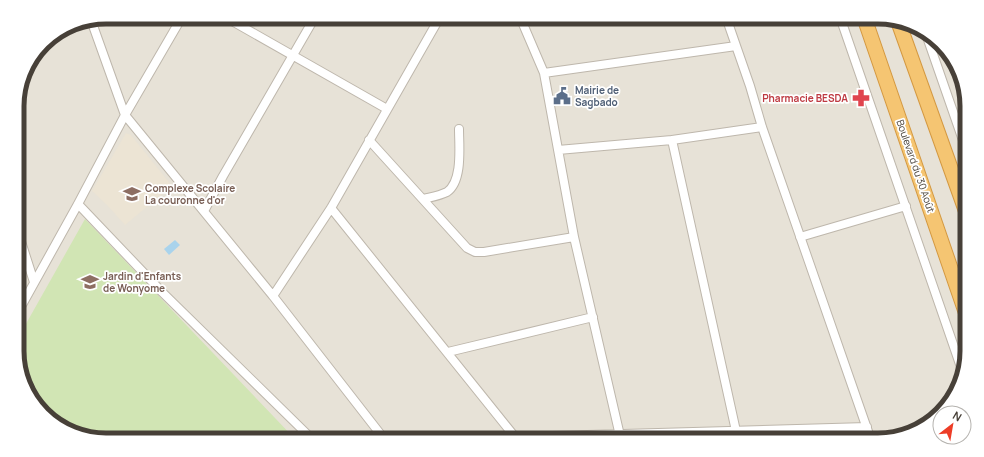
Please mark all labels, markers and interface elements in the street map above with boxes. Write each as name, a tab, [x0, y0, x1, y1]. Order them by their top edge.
place label: Mairie de Sagbado	[575, 83, 619, 109]
public building icon: Mairie de Sagbado	[552, 86, 572, 106]
pharmacy icon: Pharmacie BESDA	[851, 88, 871, 108]
place label: Pharmacie BESDA	[762, 91, 848, 105]
street label: Boulevard du 30 Août	[894, 118, 938, 214]
place label: Complexe Scolaire La couronne d'or	[145, 181, 235, 207]
school or university icon: Complexe Scolaire La couronne d'or	[122, 184, 142, 204]
place label: Jardin d'Enfants de Wonyome	[103, 269, 182, 295]
school or university icon: Jardin d'Enfants de Wonyome	[80, 272, 100, 292]
north arrow	[932, 405, 972, 445]
text: N	[950, 408, 965, 425]

